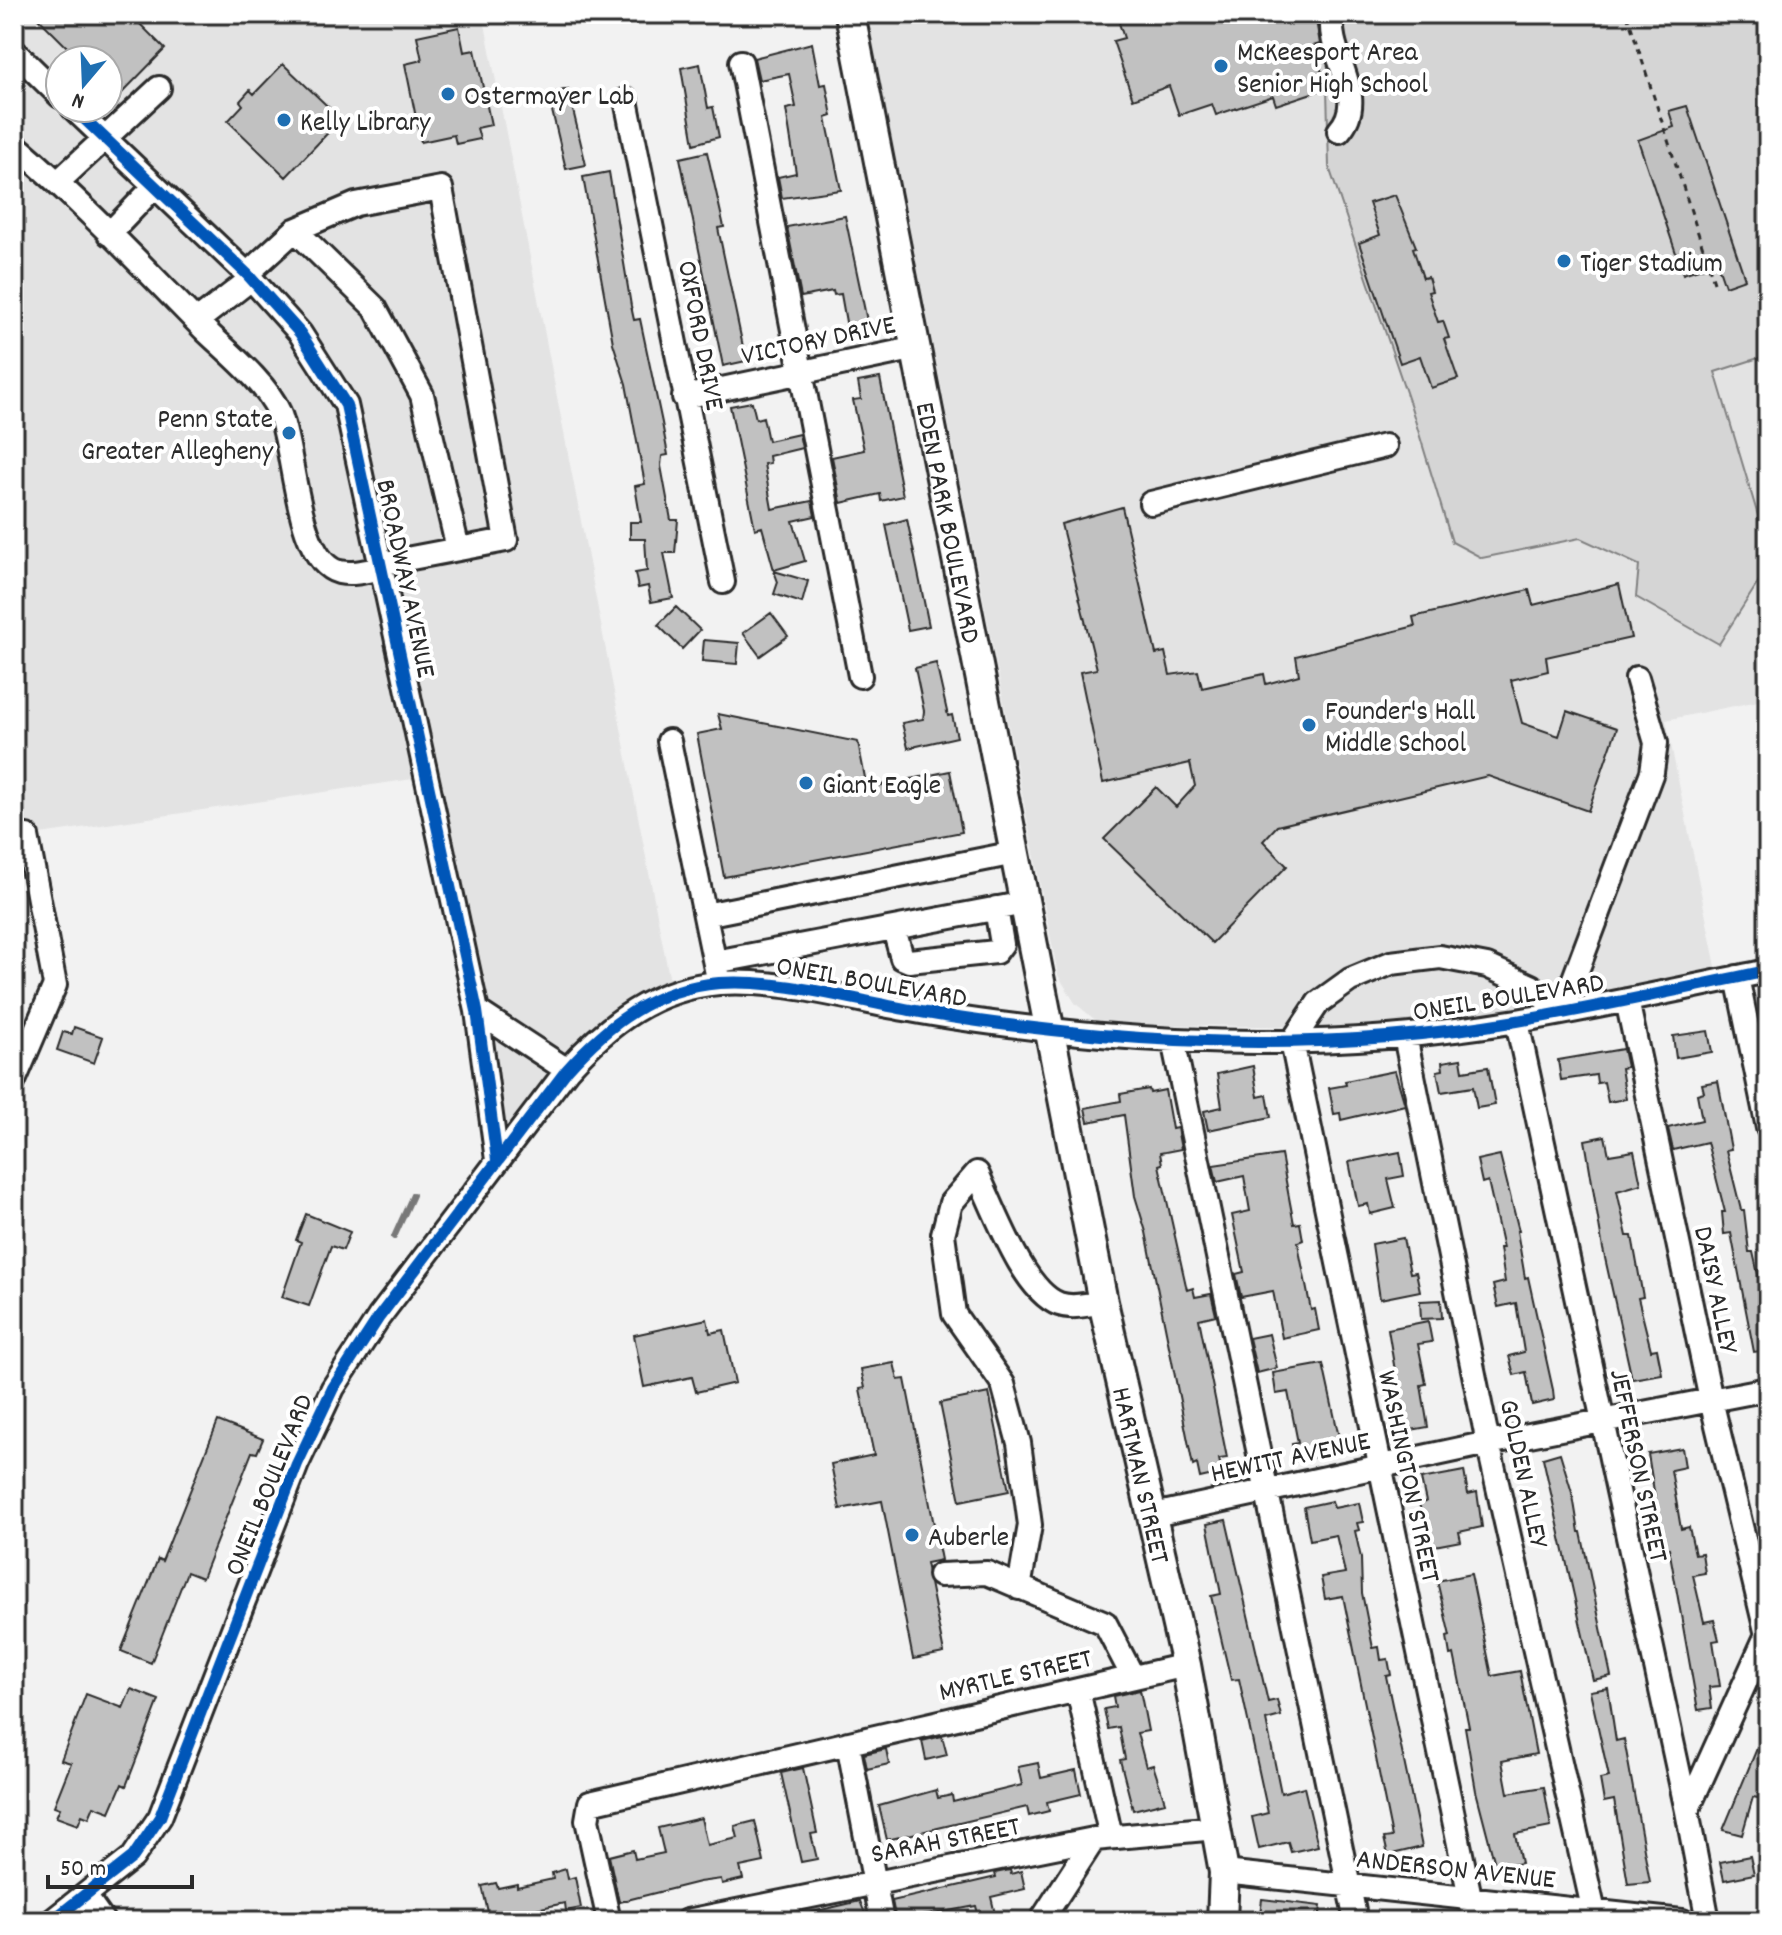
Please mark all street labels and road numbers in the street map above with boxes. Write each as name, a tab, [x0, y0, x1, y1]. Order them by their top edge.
street label: OXFORD DRIVE	[664, 258, 732, 415]
street label: VICTORY DRIVE	[738, 307, 900, 379]
street label: EDEN PARK BOULEVARD	[902, 399, 988, 647]
street label: BROADWAY AVENUE	[363, 476, 444, 682]
street label: ONEIL BOULEVARD	[773, 948, 970, 1021]
street label: ONEIL BOULEVARD	[1410, 965, 1607, 1035]
street label: DAISY ALLEY	[1680, 1223, 1746, 1358]
street label: JEFFERSON STREET	[1596, 1366, 1676, 1566]
street label: WASHINGTON STREET	[1364, 1367, 1448, 1587]
street label: HARTMAN STREET	[1098, 1384, 1177, 1568]
street label: ONEIL BOULEVARD	[217, 1389, 326, 1583]
street label: GOLDEN ALLEY	[1486, 1396, 1556, 1552]
street label: HEWITT AVENUE	[1208, 1423, 1375, 1496]
street label: MYRTLE STREET	[936, 1641, 1097, 1715]
street label: SARAH STREET	[868, 1809, 1024, 1877]
street label: ANDERSON AVENUE	[1354, 1842, 1557, 1902]

